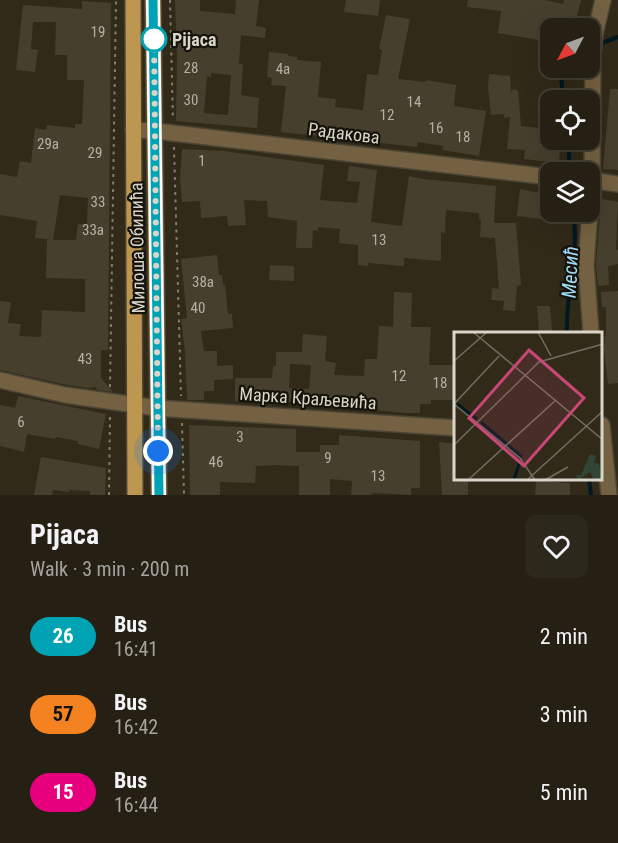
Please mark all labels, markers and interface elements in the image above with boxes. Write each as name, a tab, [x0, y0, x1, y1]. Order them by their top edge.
north arrow	[540, 18, 600, 78]
map controls	[540, 18, 600, 222]
house number: 19	[91, 23, 105, 41]
marker: Pijaca	[141, 26, 167, 52]
place label: Pijaca	[172, 29, 216, 50]
house number: 28	[184, 59, 198, 77]
house number: 4a	[276, 60, 290, 78]
button: locate	[540, 90, 600, 150]
house number: 30	[184, 91, 198, 109]
house number: 14	[407, 93, 421, 111]
house number: 12	[380, 106, 394, 124]
street label: Радакова	[307, 118, 381, 148]
house number: 16	[429, 119, 443, 137]
house number: 18	[456, 128, 470, 146]
house number: 29a	[37, 135, 59, 153]
house number: 29	[88, 144, 102, 162]
house number: 1	[198, 152, 206, 170]
button: layers	[540, 162, 600, 222]
street label: Милоша Обилића	[125, 182, 149, 314]
house number: 33	[91, 193, 105, 211]
house number: 33a	[82, 221, 104, 239]
house number: 13	[372, 231, 386, 249]
water label: Месић	[557, 245, 583, 299]
house number: 38a	[192, 273, 214, 291]
house number: 40	[191, 299, 205, 317]
inset map	[454, 332, 603, 480]
house number: 43	[78, 350, 92, 368]
house number: 12	[392, 367, 406, 385]
house number: 18	[433, 374, 447, 392]
street label: Марка Краљевића	[239, 383, 377, 413]
house number: 6	[17, 413, 25, 431]
house number: 3	[236, 428, 244, 446]
your location	[143, 436, 173, 466]
house number: 9	[324, 449, 332, 467]
house number: 46	[209, 453, 223, 471]
house number: 13	[371, 467, 385, 485]
button: heart	[525, 515, 588, 578]
text: Pijaca	[30, 518, 99, 551]
text: Walk · 3 min · 200 m	[30, 557, 189, 581]
text: Bus	[114, 612, 147, 637]
text: 26	[52, 624, 74, 648]
text: 2 min	[540, 624, 588, 649]
text: 16:41	[114, 637, 158, 661]
text: Bus	[114, 690, 147, 715]
text: 57	[52, 702, 74, 726]
text: 3 min	[540, 702, 588, 727]
text: 16:42	[114, 715, 158, 739]
text: Bus	[114, 768, 147, 793]
text: 15	[52, 780, 74, 804]
text: 5 min	[540, 780, 588, 805]
text: 16:44	[114, 793, 158, 817]

